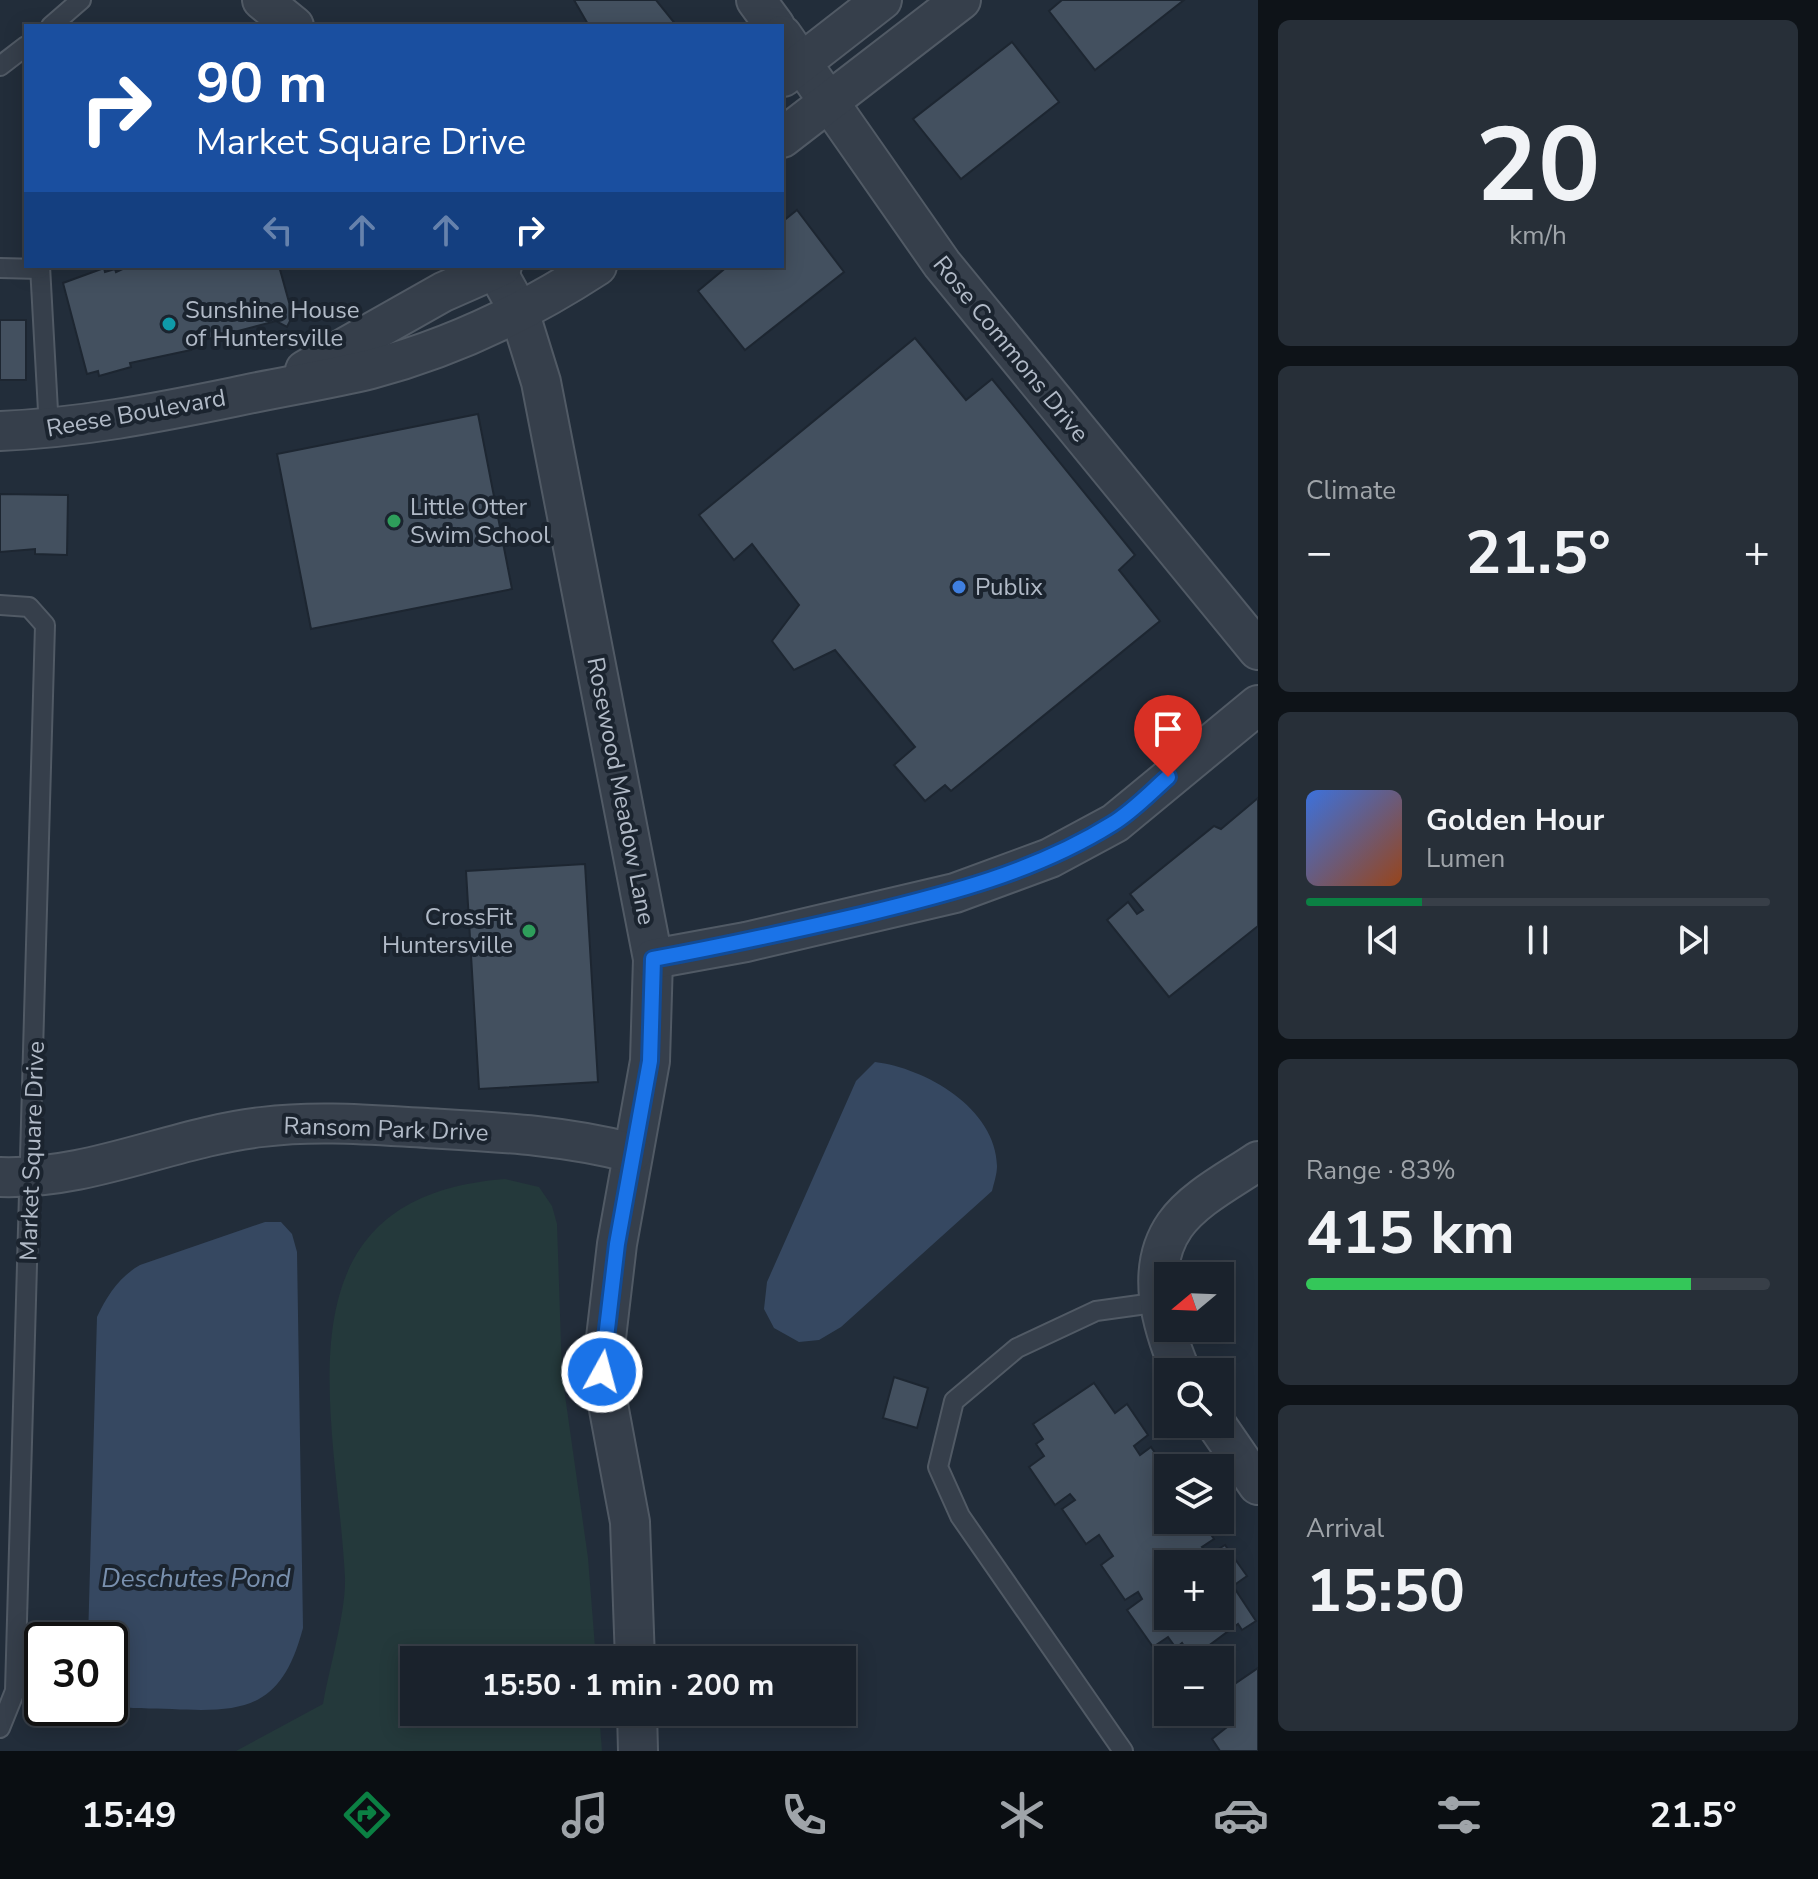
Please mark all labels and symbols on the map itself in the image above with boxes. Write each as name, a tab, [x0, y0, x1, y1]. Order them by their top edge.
street label: Rose Commons Drive	[926, 249, 1096, 449]
place label: Sunshine House of Huntersville	[185, 294, 360, 354]
marker: Sunshine House of Huntersville	[160, 315, 178, 333]
street label: Reese Boulevard	[44, 381, 228, 445]
place label: Little Otter Swim School	[410, 491, 550, 551]
marker: Little Otter Swim School	[385, 512, 403, 530]
place label: Publix	[975, 571, 1043, 603]
marker: Publix	[950, 578, 968, 596]
street label: Rosewood Meadow Lane	[579, 655, 663, 927]
pin	[1134, 695, 1202, 777]
place label: CrossFit Huntersville	[382, 901, 514, 961]
marker: CrossFit Huntersville	[520, 922, 538, 940]
street label: Market Square Drive	[12, 1040, 52, 1262]
street label: Ransom Park Drive	[283, 1109, 489, 1149]
north arrow	[1154, 1262, 1234, 1342]
position arrow	[560, 1330, 644, 1414]
water label: Deschutes Pond	[101, 1561, 291, 1596]
speed limit sign: 30	[24, 1622, 128, 1726]

